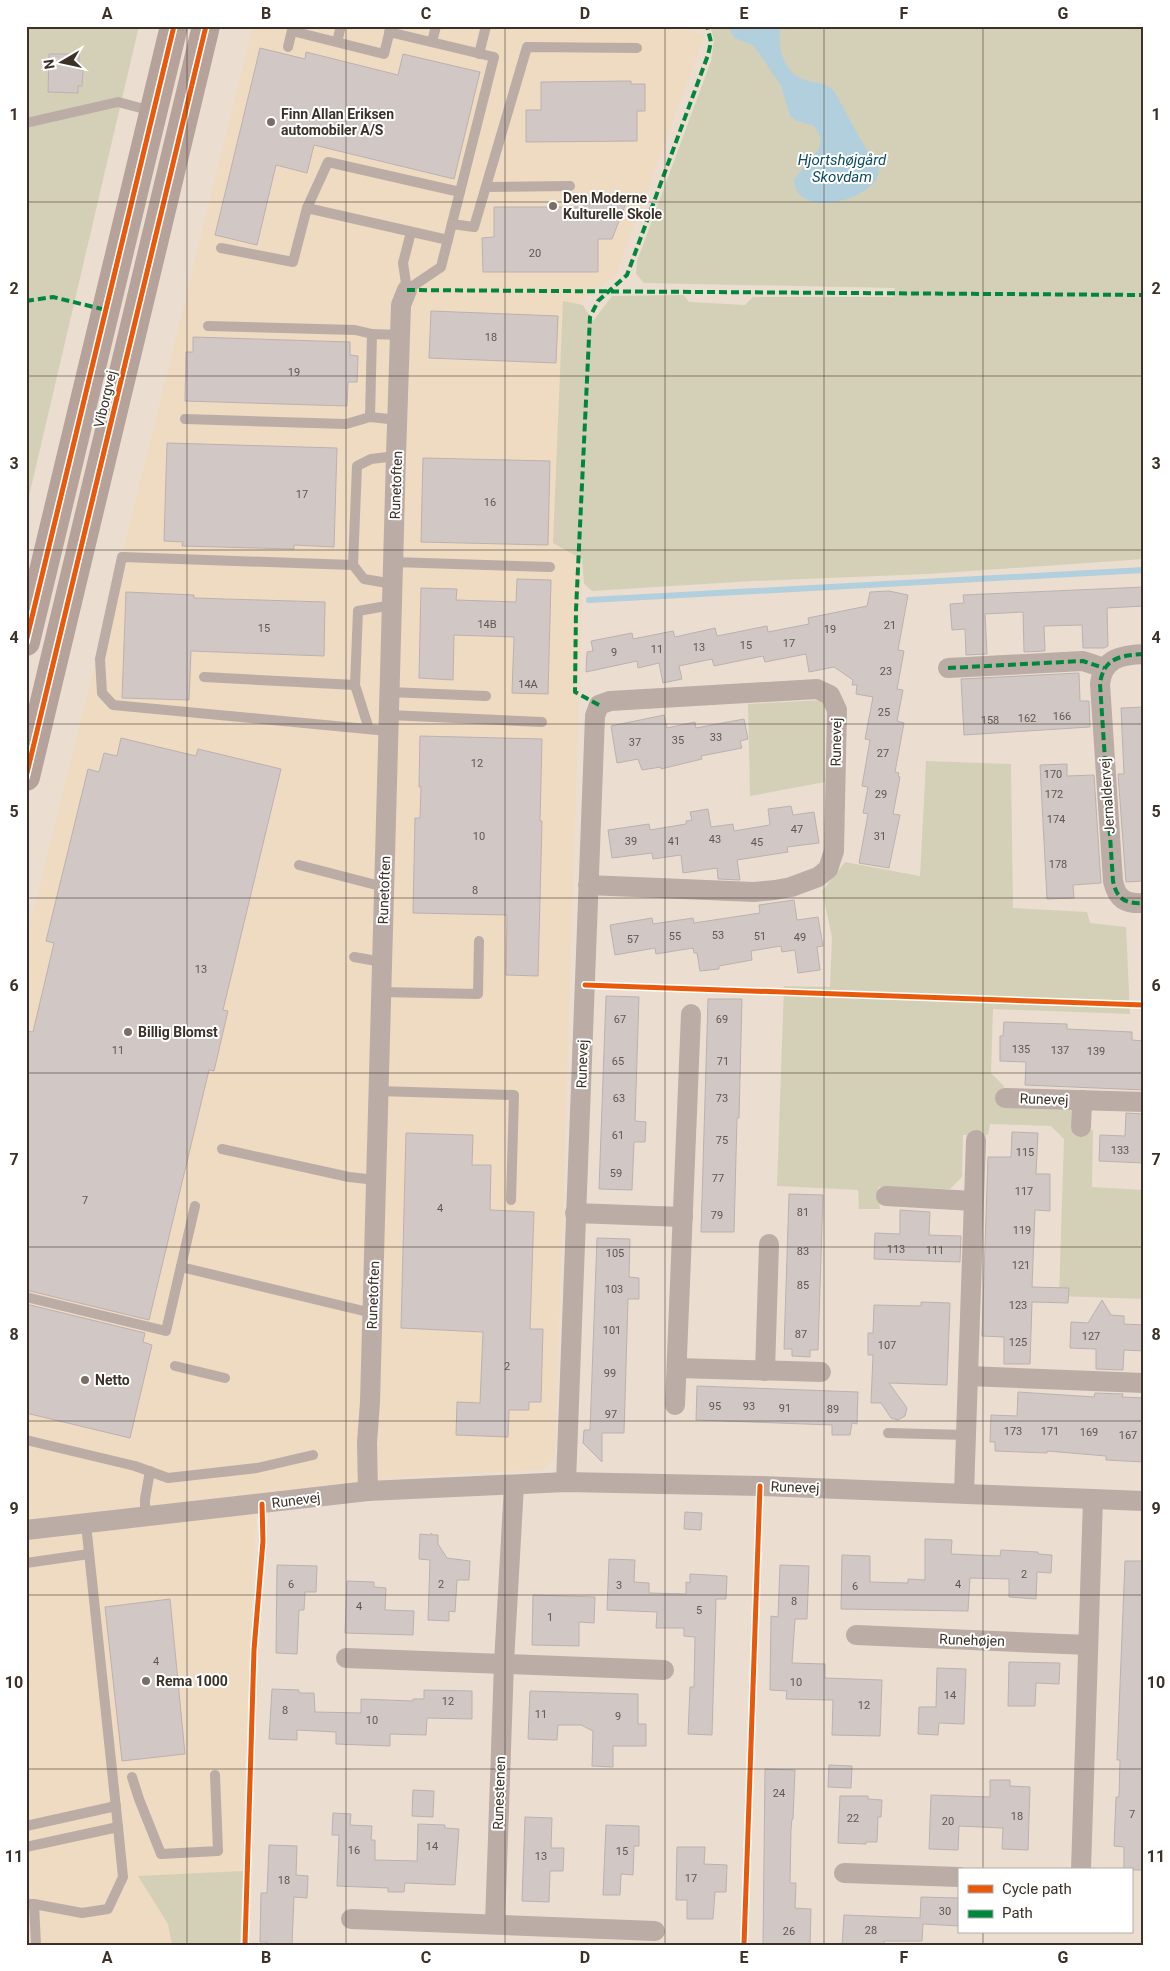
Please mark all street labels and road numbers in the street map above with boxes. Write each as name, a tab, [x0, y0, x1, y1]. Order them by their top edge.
street label: Viborgvej	[91, 369, 119, 429]
street label: Runetoften	[387, 450, 405, 520]
street label: Runevej	[828, 717, 844, 767]
street label: Jernaldervej	[1096, 757, 1118, 835]
street label: Runetoften	[375, 855, 393, 925]
street label: Runevej	[573, 1039, 591, 1089]
street label: Runevej	[1019, 1090, 1069, 1108]
street label: Runetoften	[364, 1260, 382, 1330]
street label: Runevej	[770, 1478, 820, 1496]
street label: Runevej	[271, 1489, 321, 1511]
street label: Runehøjen	[939, 1631, 1005, 1649]
street label: Runestenen	[490, 1756, 508, 1830]

